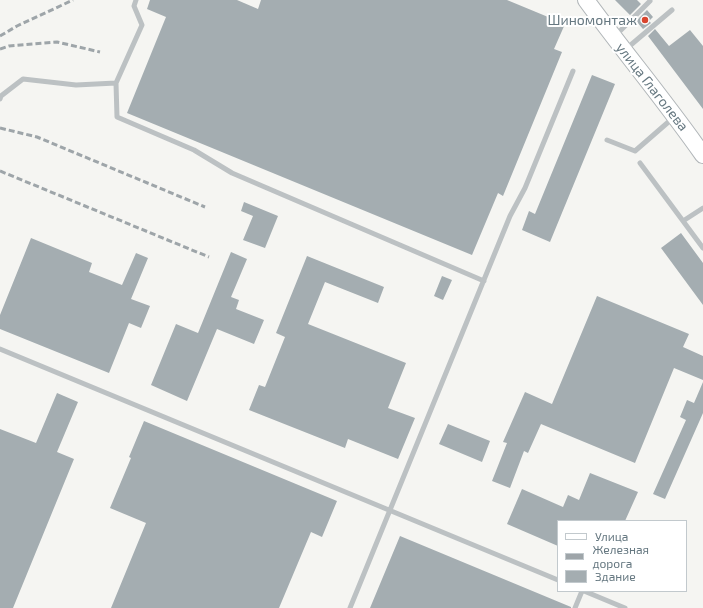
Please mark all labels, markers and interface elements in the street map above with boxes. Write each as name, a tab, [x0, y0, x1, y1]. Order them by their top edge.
place label: Шиномонтаж	[547, 12, 637, 28]
marker: Шиномонтаж	[640, 15, 650, 25]
street label: улица Глаголева	[612, 39, 692, 135]
legend	[557, 520, 687, 592]
text: Улица	[595, 529, 628, 543]
text: Железная дорога	[592, 542, 649, 570]
text: Здание	[595, 569, 636, 583]

